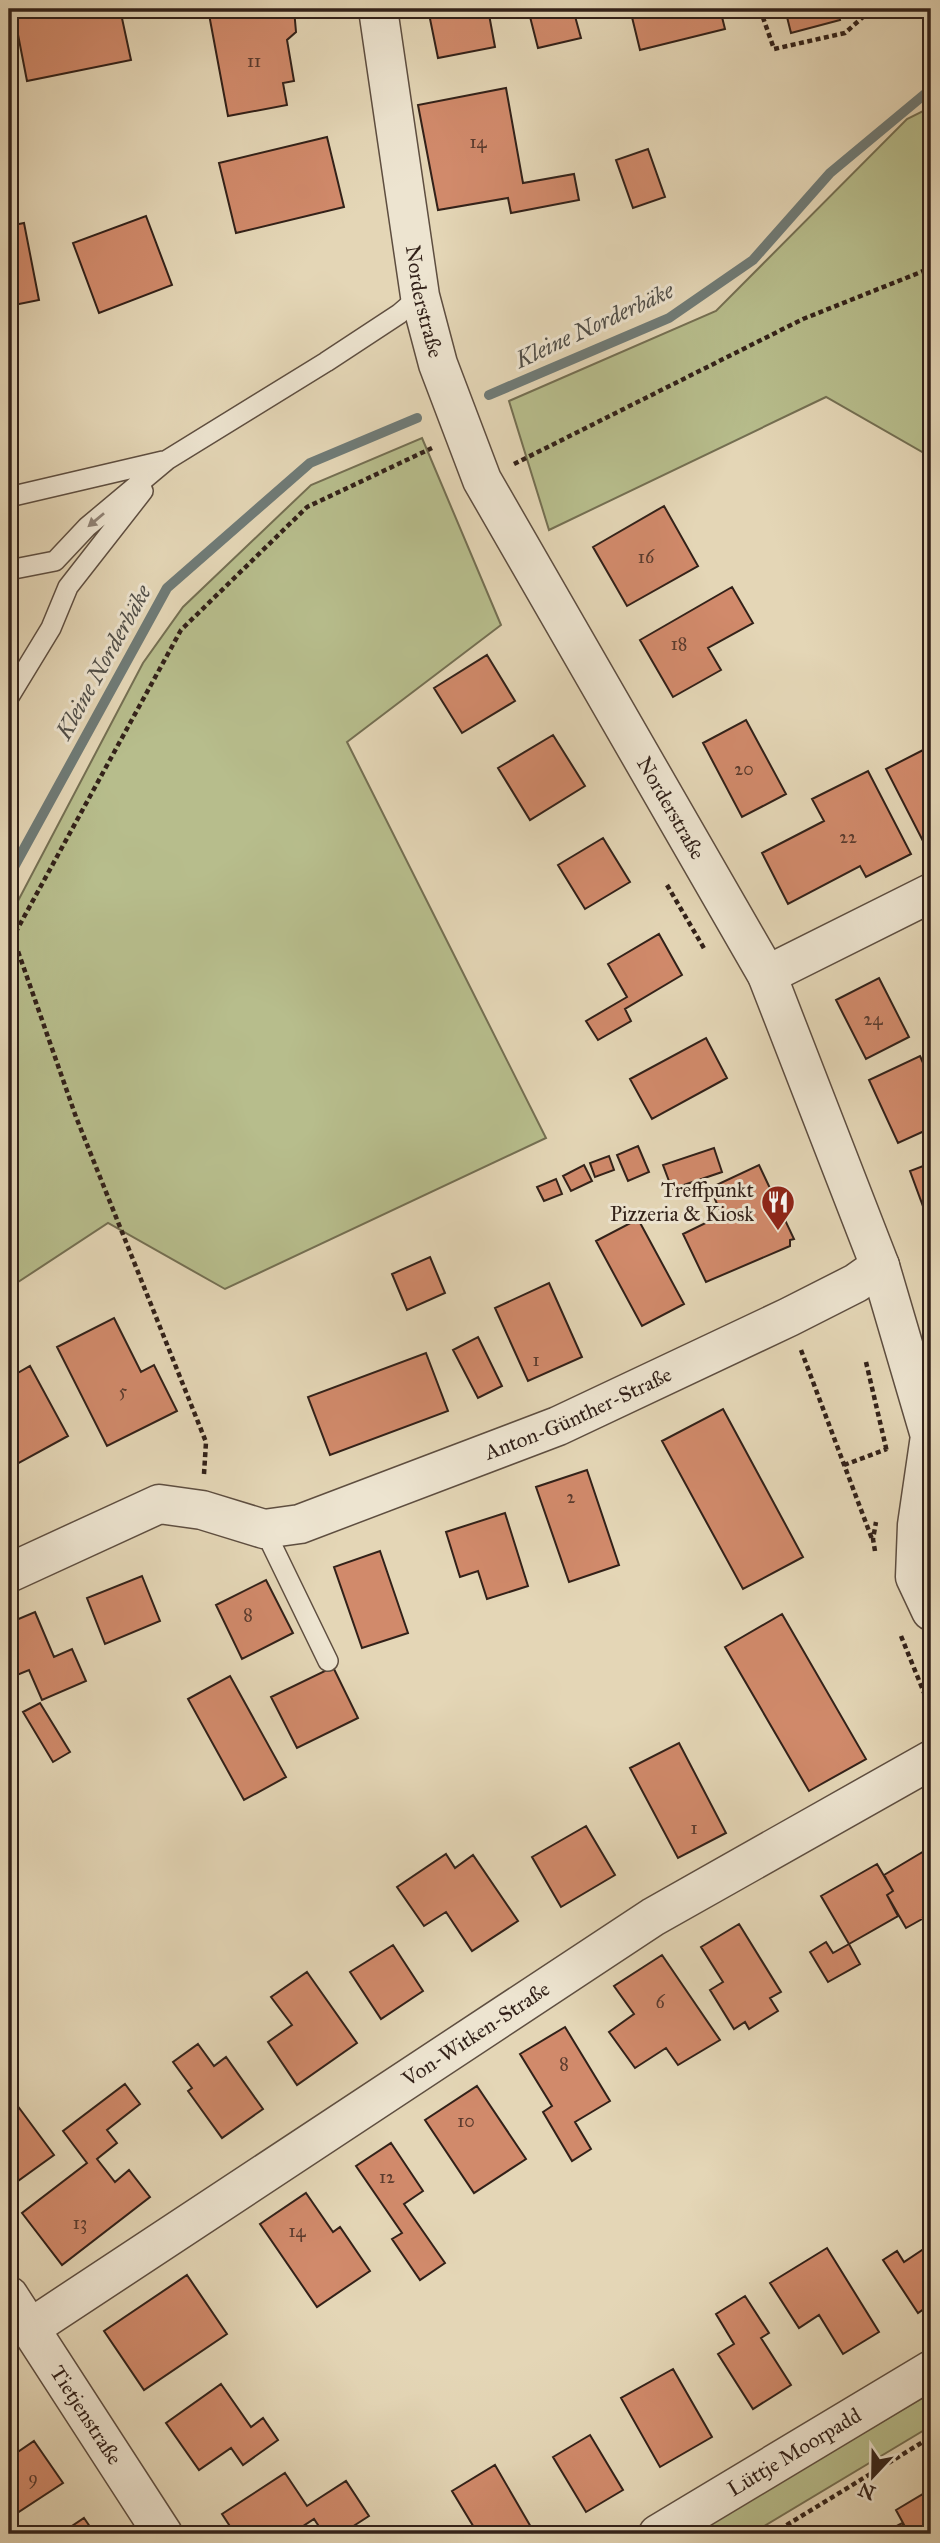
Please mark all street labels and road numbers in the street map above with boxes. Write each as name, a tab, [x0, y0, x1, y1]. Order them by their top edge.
street label: Norderstraße	[400, 243, 449, 361]
street label: Norderstraße	[631, 752, 711, 864]
street label: Anton-Günther-Straße	[480, 1361, 676, 1466]
street label: Von-Witken-Straße	[397, 1976, 555, 2092]
street label: Tietjenstraße	[45, 2361, 128, 2470]
street label: Lüttje Moorpadd	[723, 2402, 866, 2502]

